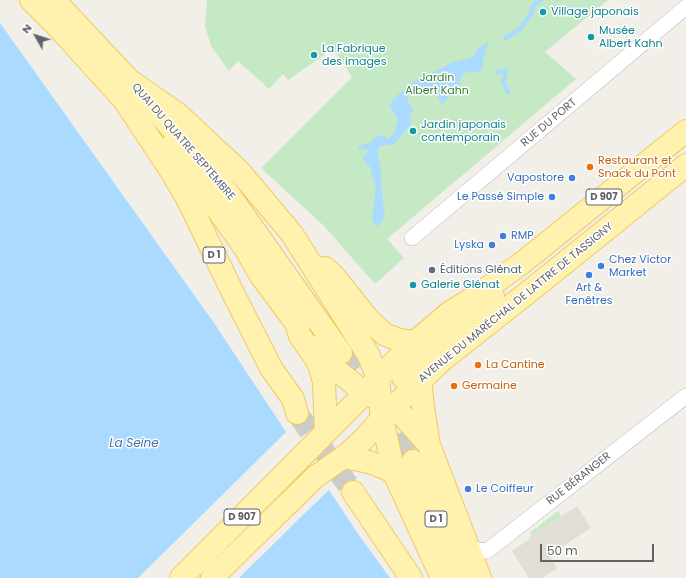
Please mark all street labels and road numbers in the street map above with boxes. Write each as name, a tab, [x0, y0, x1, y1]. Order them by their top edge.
street label: QUAI DU QUATRE SEPTEMBRE	[129, 81, 237, 203]
street label: RUE DU PORT	[519, 96, 579, 150]
road number: D 907	[586, 189, 622, 205]
street label: AVENUE DU MARÉCHAL DE LATTRE DE TASSIGNY	[416, 220, 616, 386]
road number: D 1	[203, 247, 225, 263]
street label: RUE BÉRANGER	[544, 450, 614, 508]
road number: D 907	[224, 509, 260, 525]
road number: D 1	[425, 511, 447, 527]

